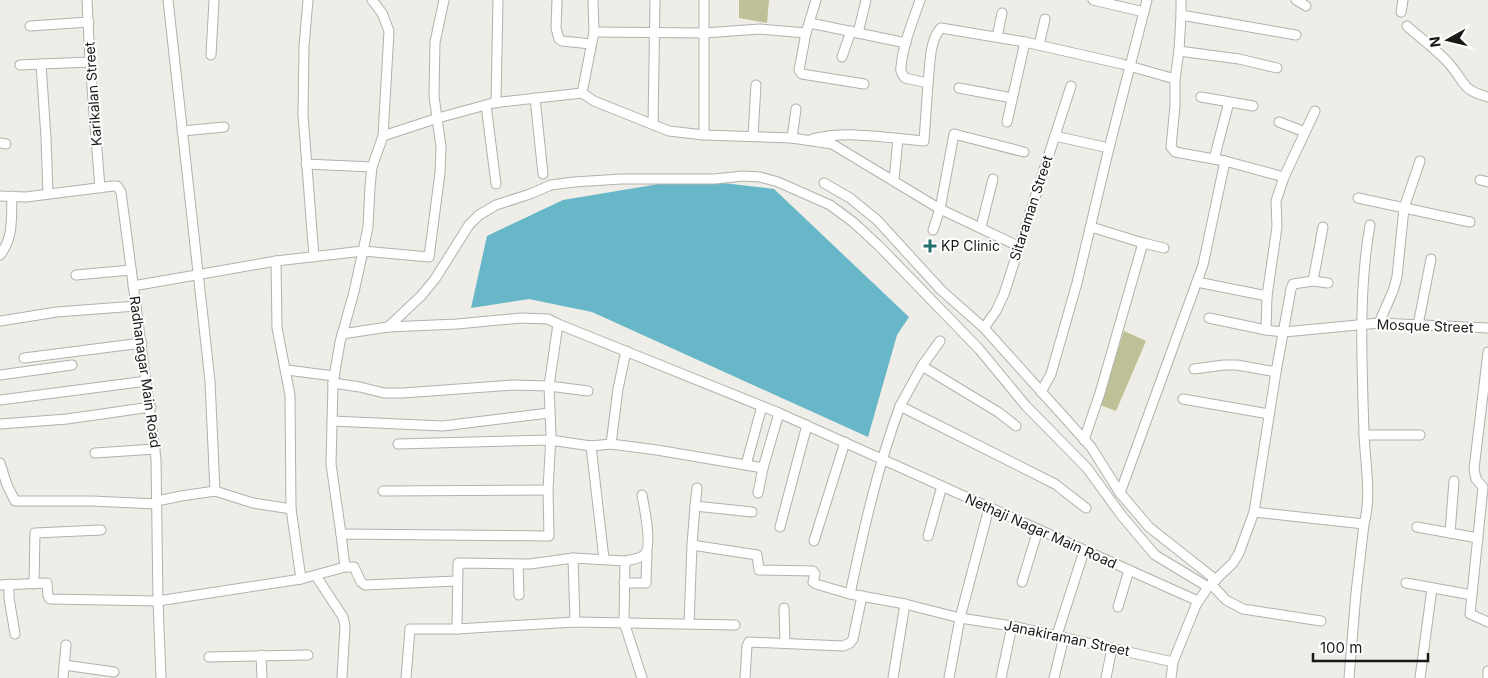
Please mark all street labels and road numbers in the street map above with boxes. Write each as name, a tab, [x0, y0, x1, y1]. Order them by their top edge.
street label: Karikalan Street	[80, 41, 105, 147]
street label: Sitaraman Street	[1005, 153, 1056, 263]
street label: Radhanagar Main Road	[126, 295, 165, 449]
street label: Mosque Street	[1376, 315, 1474, 336]
street label: Nethaji Nagar Main Road	[963, 489, 1120, 572]
street label: Janakiraman Street	[1003, 616, 1132, 659]

